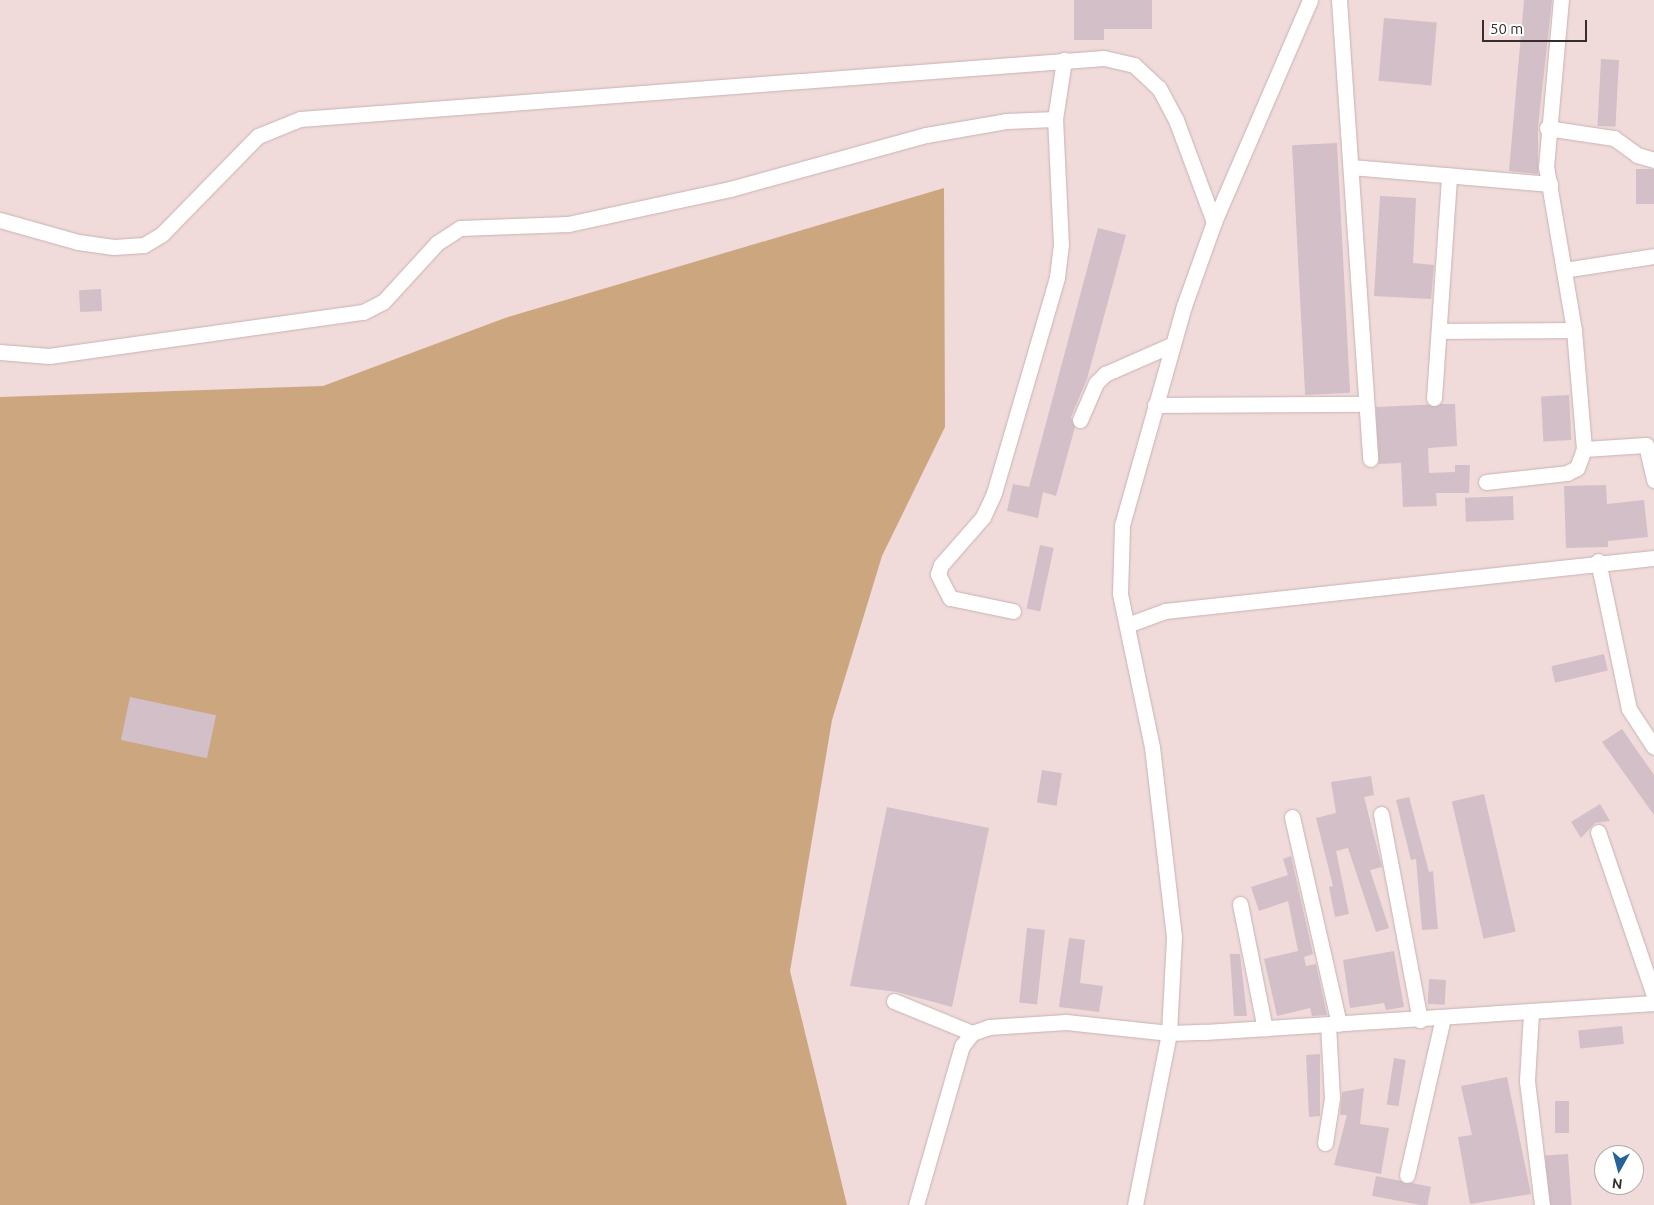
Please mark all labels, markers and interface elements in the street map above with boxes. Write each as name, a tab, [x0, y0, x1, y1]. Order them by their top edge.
scale bar	[1484, 10, 1589, 42]
text: 50 m	[1490, 20, 1523, 37]
north arrow	[1594, 1145, 1644, 1195]
text: N	[1611, 1175, 1623, 1192]

